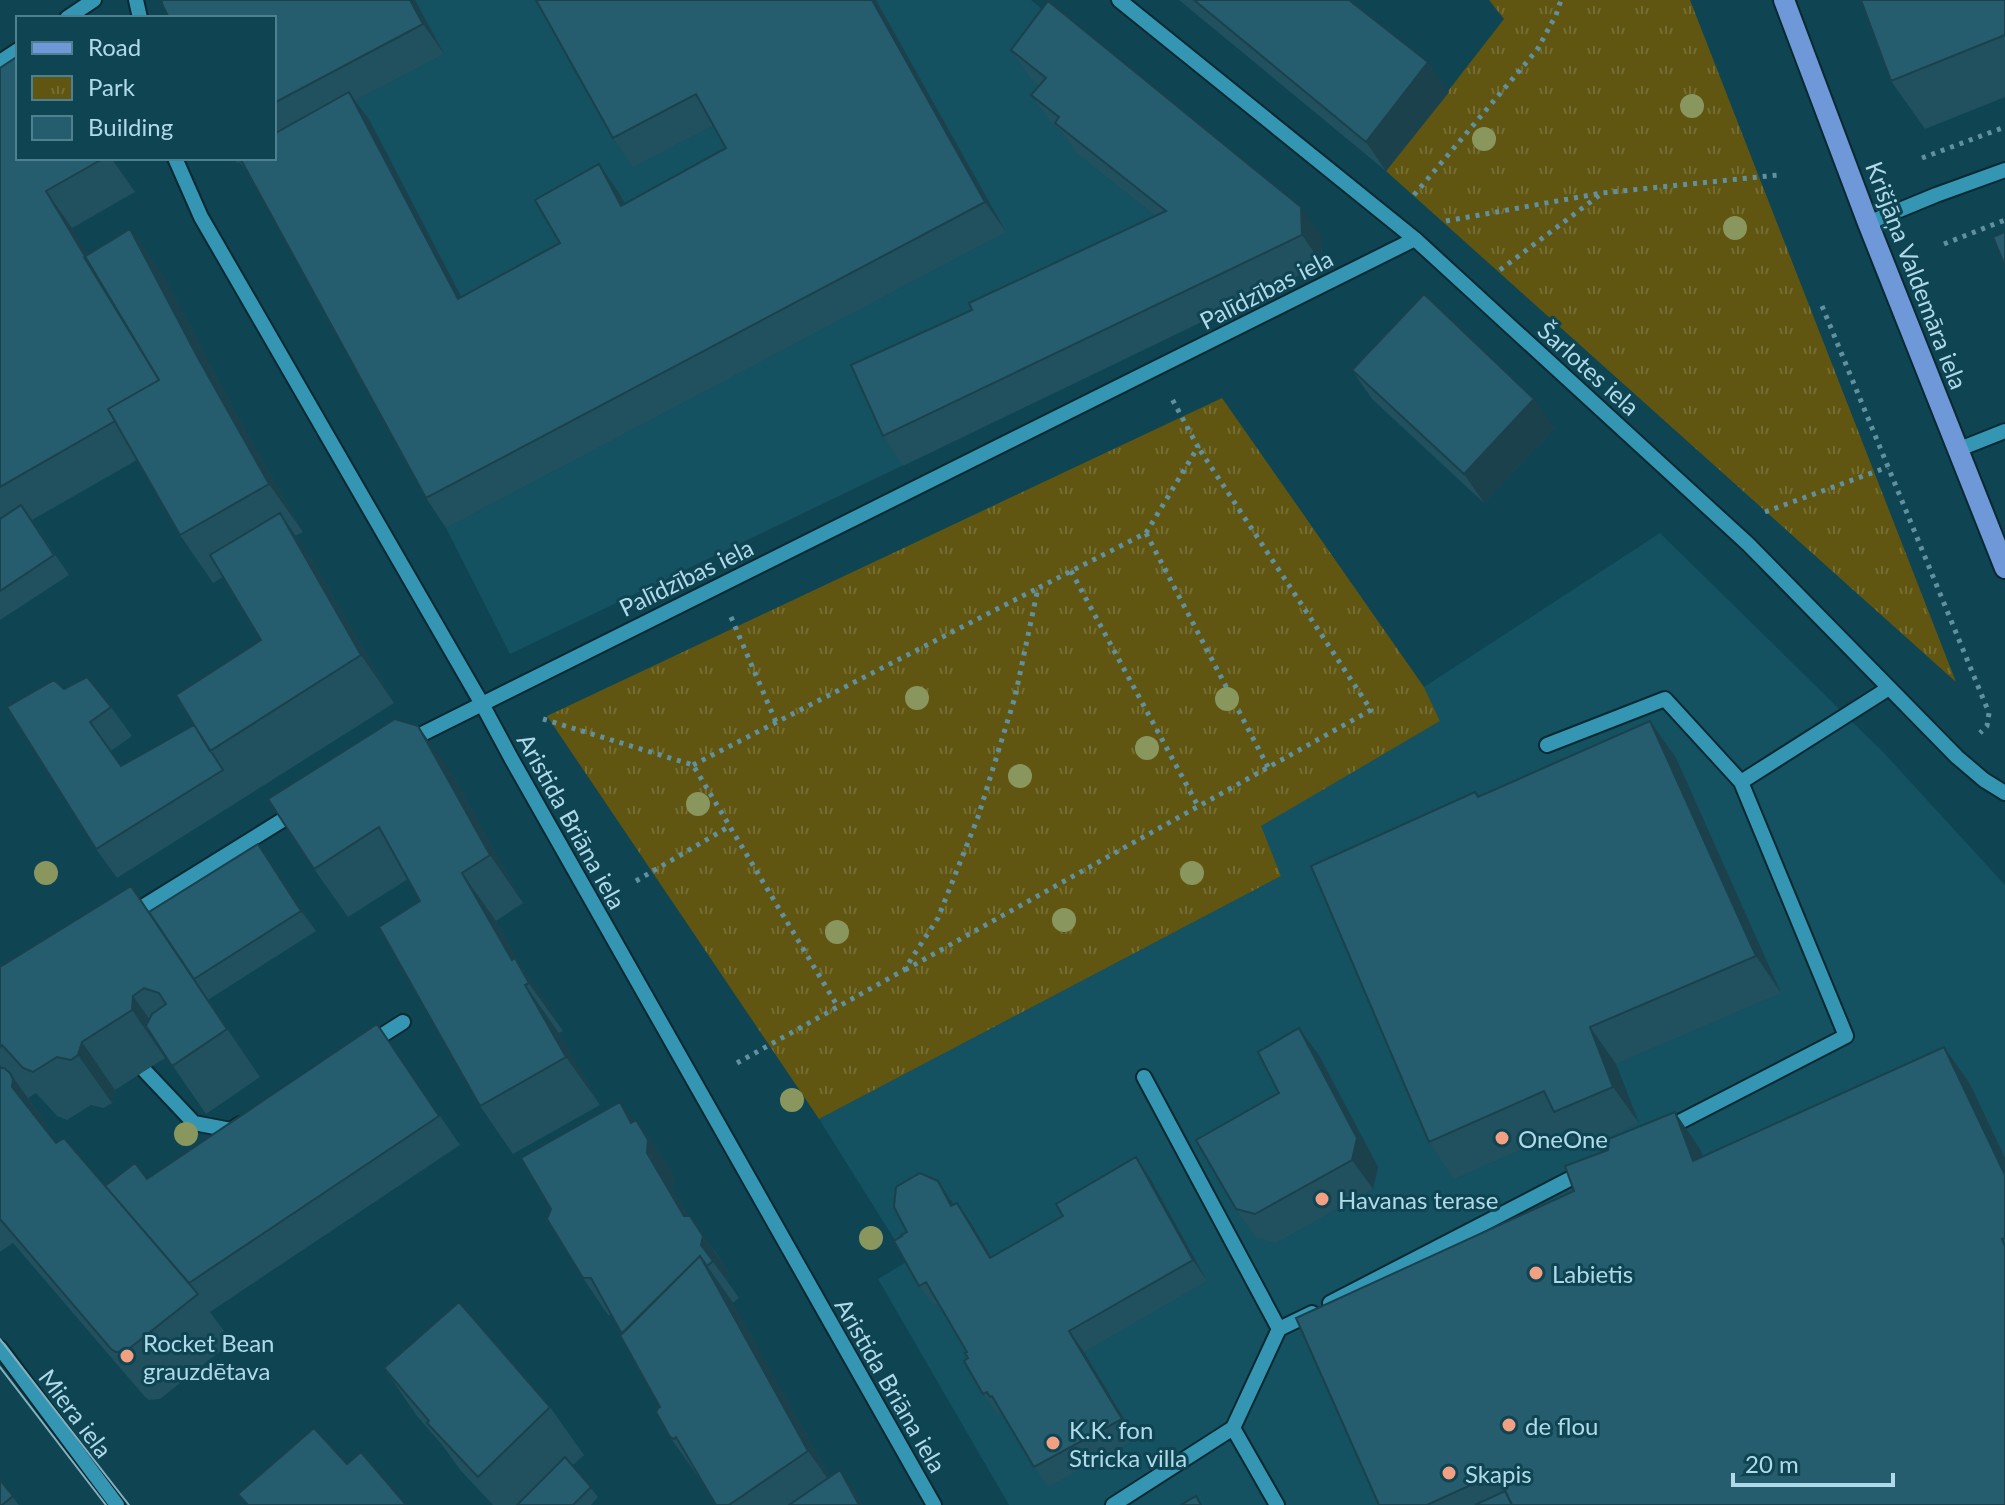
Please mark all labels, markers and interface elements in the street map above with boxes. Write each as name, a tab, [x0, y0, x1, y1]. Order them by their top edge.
legend	[16, 16, 276, 160]
text: Road	[88, 32, 141, 61]
text: Park	[88, 72, 136, 101]
text: Building	[88, 112, 173, 141]
street label: Krišjāņa Valdemāra iela	[1860, 157, 1974, 393]
street label: Palīdzības iela	[1195, 243, 1337, 335]
street label: Šarlotes iela	[1532, 315, 1646, 421]
street label: Palīdzības iela	[614, 532, 758, 622]
street label: Aristida Briāna iela	[512, 728, 632, 914]
place label: OneOne	[1518, 1124, 1608, 1153]
marker: OneOne	[1493, 1129, 1511, 1147]
place label: Havanas terase	[1338, 1185, 1498, 1214]
marker: Havanas terase	[1313, 1190, 1331, 1208]
place label: Labietis	[1552, 1259, 1633, 1288]
marker: Labietis	[1527, 1264, 1545, 1282]
street label: Aristida Briāna iela	[829, 1293, 953, 1477]
place label: Rocket Bean grauzdētava	[143, 1328, 275, 1385]
marker: Rocket Bean grauzdētava	[118, 1347, 136, 1365]
street label: Miera iela	[33, 1363, 119, 1463]
place label: de flou	[1525, 1411, 1598, 1440]
place label: K.K. fon Stricka villa	[1069, 1415, 1187, 1472]
marker: de flou	[1500, 1416, 1518, 1434]
marker: K.K. fon Stricka villa	[1044, 1434, 1062, 1452]
scale bar	[1733, 1437, 1893, 1487]
text: 20 m	[1745, 1449, 1799, 1478]
place label: Skapis	[1465, 1459, 1532, 1488]
marker: Skapis	[1440, 1464, 1458, 1482]

